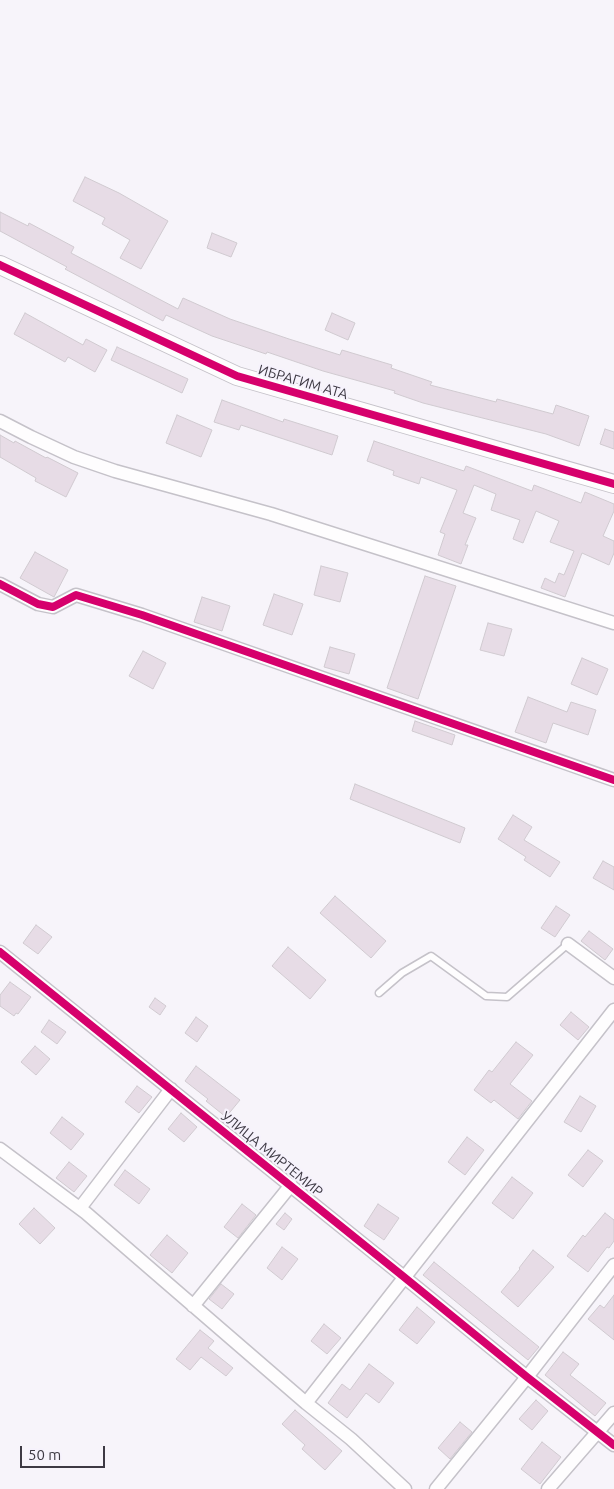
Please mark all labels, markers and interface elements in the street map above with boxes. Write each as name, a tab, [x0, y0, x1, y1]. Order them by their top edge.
street label: ИБРАГИМ АТА	[256, 361, 350, 403]
street label: УЛИЦА МИРТЕМИР	[218, 1108, 326, 1200]
scale bar	[22, 1436, 108, 1468]
text: 50 m	[28, 1446, 61, 1463]

